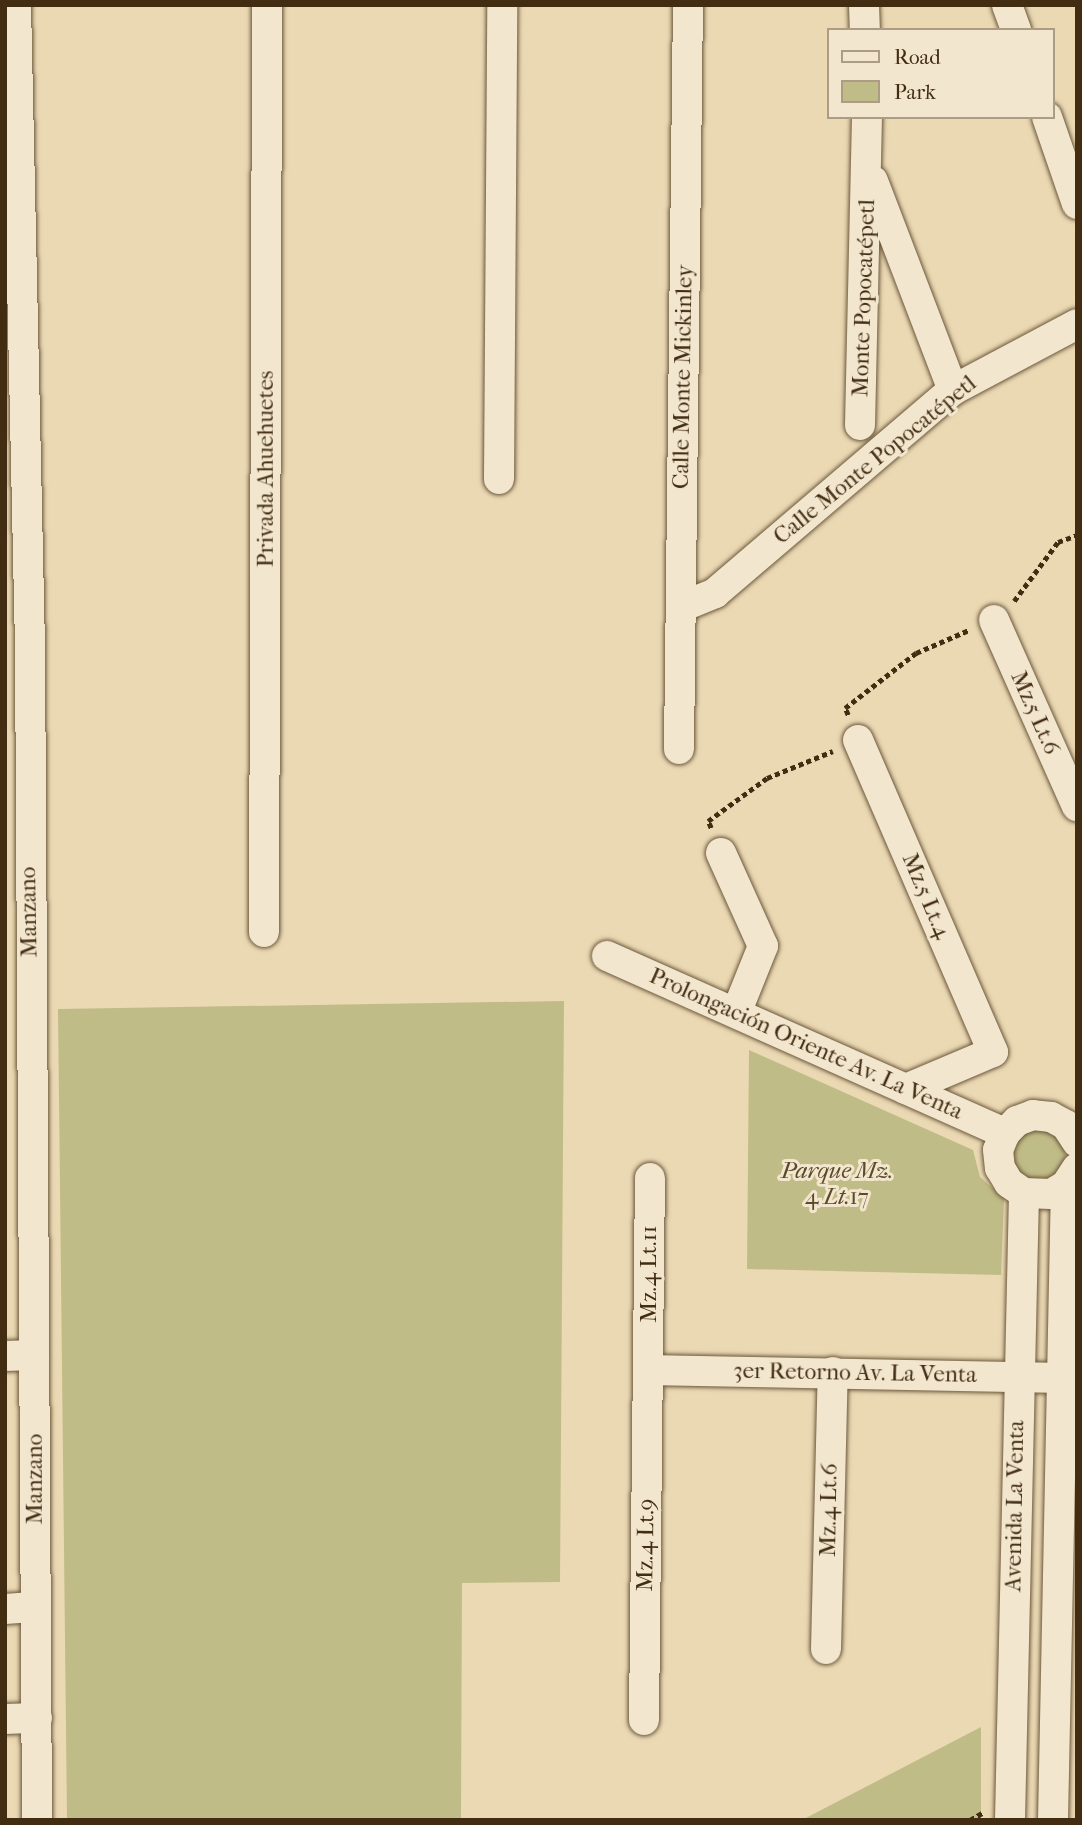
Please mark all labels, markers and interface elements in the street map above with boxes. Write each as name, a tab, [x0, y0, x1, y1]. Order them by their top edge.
legend	[827, 28, 1054, 119]
text: Road	[894, 45, 941, 69]
text: Park	[894, 80, 936, 104]
street label: Monte Popocatépetl	[847, 199, 881, 397]
street label: Calle Monte Mickinley	[667, 265, 699, 489]
street label: Calle Monte Popocatépetl	[768, 370, 982, 550]
street label: Privada Ahuehuetes	[252, 371, 280, 567]
street label: Mz.5 Lt.6	[1004, 667, 1066, 759]
street label: Mz.5 Lt.4	[896, 849, 956, 943]
street label: Manzano	[14, 866, 44, 958]
street label: Prolongación Oriente Av. La Venta	[645, 962, 967, 1126]
park label: Parque Mz. 4 Lt.17	[781, 1157, 893, 1211]
street label: Mz.4 Lt.11	[635, 1225, 663, 1323]
street label: 3er Retorno Av. La Venta	[733, 1357, 977, 1389]
street label: Avenida La Venta	[1000, 1420, 1030, 1592]
street label: Manzano	[21, 1434, 49, 1524]
street label: Mz.4 Lt.6	[814, 1463, 844, 1557]
street label: Mz.4 Lt.9	[631, 1498, 661, 1592]

